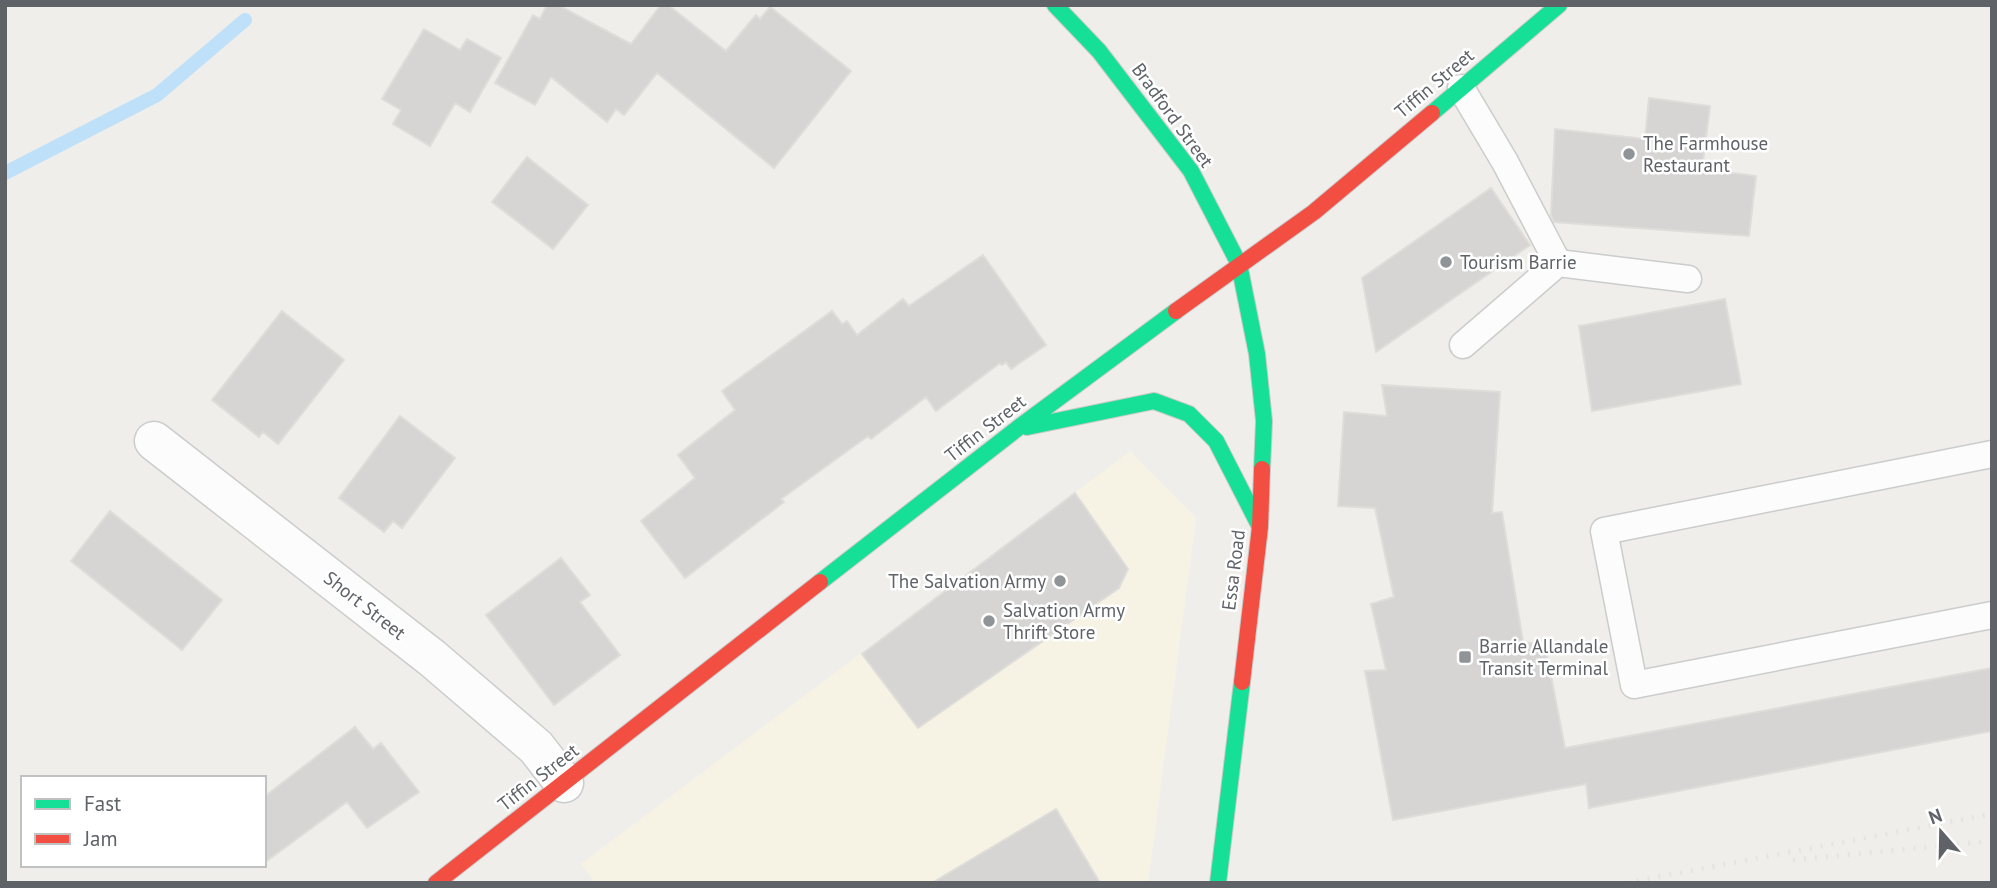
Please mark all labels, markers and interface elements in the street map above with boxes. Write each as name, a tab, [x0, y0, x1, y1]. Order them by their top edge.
street label: Tiffin Street	[1390, 43, 1479, 123]
street label: Bradford Street	[1127, 58, 1219, 172]
place label: The Farmhouse Restaurant	[1643, 131, 1768, 177]
marker: The Farmhouse Restaurant	[1621, 146, 1637, 162]
place label: Tourism Barrie	[1460, 250, 1577, 274]
marker: Tourism Barrie	[1438, 254, 1454, 270]
street label: Tiffin Street	[940, 389, 1031, 467]
street label: Essa Road	[1216, 528, 1250, 612]
street label: Short Street	[319, 565, 411, 645]
place label: The Salvation Army	[888, 569, 1046, 593]
marker: The Salvation Army	[1052, 573, 1068, 589]
place label: Salvation Army Thrift Store	[1003, 598, 1125, 644]
marker: Salvation Army Thrift Store	[981, 613, 997, 629]
place label: Barrie Allandale Transit Terminal	[1479, 634, 1609, 680]
marker: Barrie Allandale Transit Terminal	[1457, 649, 1473, 665]
street label: Tiffin Street	[493, 738, 584, 816]
legend	[21, 776, 266, 867]
text: Fast	[84, 790, 121, 817]
north arrow	[1906, 797, 1976, 867]
text: N	[1925, 803, 1945, 829]
text: Jam	[83, 825, 118, 852]

